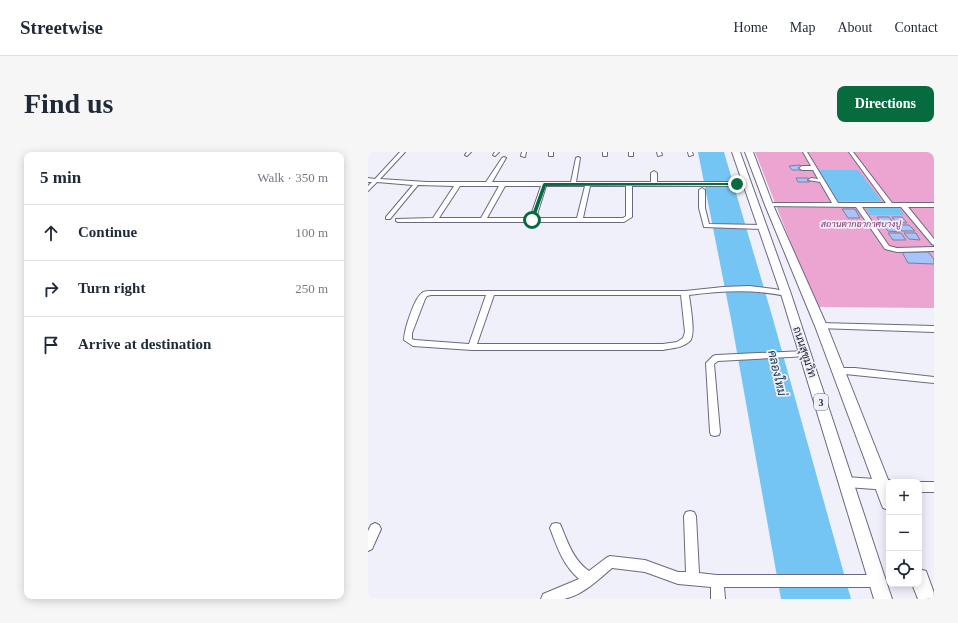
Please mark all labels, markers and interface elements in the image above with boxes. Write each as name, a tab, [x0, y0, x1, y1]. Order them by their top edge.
text: Streetwise	[20, 17, 103, 38]
text: Home	[734, 20, 768, 35]
text: Map	[790, 20, 815, 35]
text: About	[837, 20, 872, 35]
text: Contact	[894, 20, 938, 35]
button: Directions	[837, 86, 934, 122]
text: Find us	[24, 88, 114, 119]
text: 5 min	[40, 168, 81, 187]
text: Walk · 350 m	[257, 170, 328, 185]
route end	[728, 175, 746, 193]
route start	[523, 211, 541, 229]
park label: สถานตากอากาศบางปู	[821, 219, 902, 230]
icon: ahead	[40, 222, 62, 244]
text: Continue	[78, 224, 137, 240]
text: 100 m	[295, 225, 328, 240]
icon: right	[40, 278, 62, 300]
text: Turn right	[78, 280, 145, 296]
text: 250 m	[295, 281, 328, 296]
street label: ถนนสุขุมวิท	[788, 325, 819, 380]
icon: arrive	[40, 334, 62, 356]
text: Arrive at destination	[78, 336, 211, 352]
water label: คลองใหม่	[765, 349, 790, 398]
road number: 3	[814, 394, 828, 410]
map controls	[886, 479, 922, 587]
button: +	[886, 479, 922, 515]
button: −	[886, 515, 922, 551]
button: locate	[886, 551, 922, 587]

